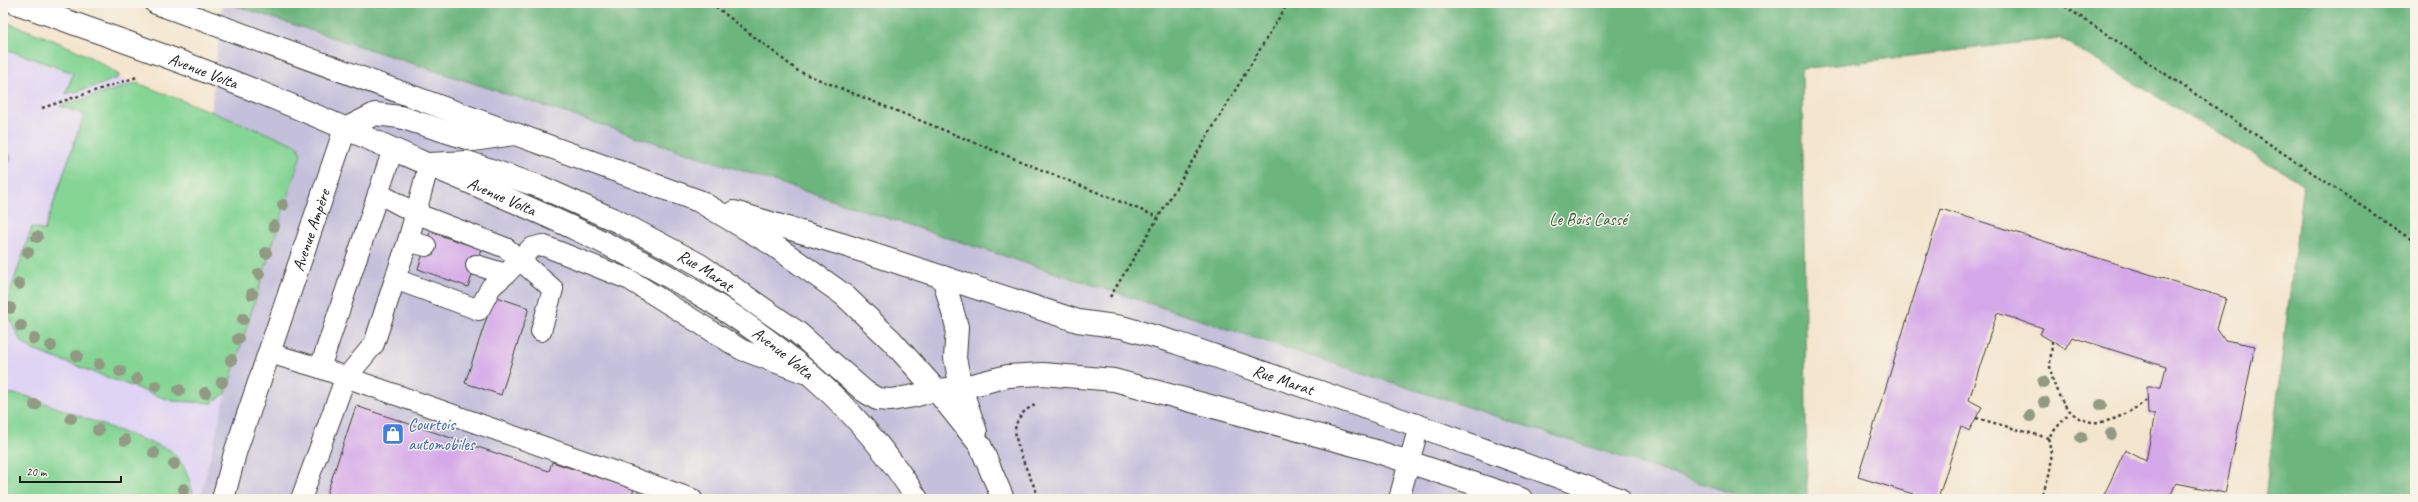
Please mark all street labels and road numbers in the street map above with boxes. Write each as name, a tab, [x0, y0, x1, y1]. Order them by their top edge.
street label: Avenue Volta	[166, 48, 242, 94]
street label: Avenue Volta	[464, 172, 540, 221]
street label: Avenue Ampère	[287, 185, 335, 274]
street label: Rue Marat	[674, 245, 740, 297]
street label: Avenue Volta	[748, 322, 819, 384]
street label: Rue Marat	[1250, 359, 1319, 400]

